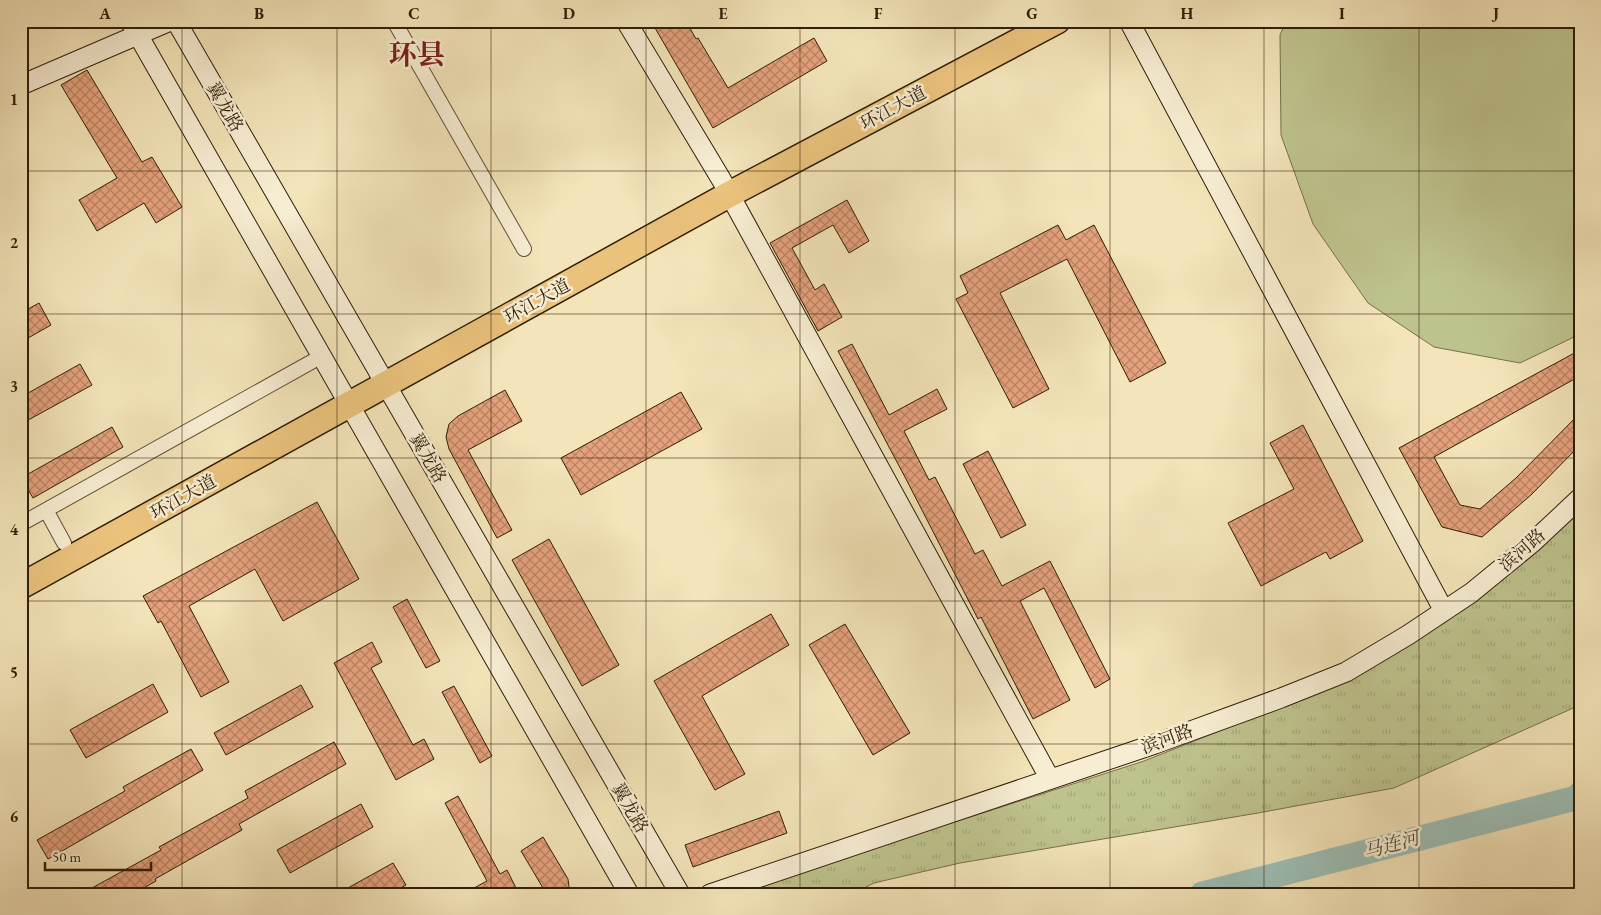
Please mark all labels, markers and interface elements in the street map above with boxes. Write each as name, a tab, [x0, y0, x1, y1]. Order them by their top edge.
text: A	[98, 3, 111, 24]
text: B	[254, 3, 264, 24]
text: C	[408, 3, 420, 24]
text: D	[563, 3, 575, 24]
text: E	[718, 3, 728, 24]
text: F	[874, 3, 883, 24]
text: G	[1026, 3, 1038, 24]
text: H	[1181, 3, 1194, 24]
text: I	[1339, 3, 1345, 24]
text: J	[1491, 3, 1499, 24]
district label: 环县	[389, 36, 445, 72]
street label: 翼龙路	[202, 78, 249, 136]
street label: 环江大道	[856, 81, 930, 135]
text: 1	[10, 89, 18, 110]
text: 2	[10, 232, 19, 253]
street label: 环江大道	[500, 273, 574, 328]
text: 3	[10, 376, 18, 397]
street label: 翼龙路	[405, 429, 452, 487]
street label: 环江大道	[146, 469, 220, 524]
text: 4	[10, 519, 19, 540]
street label: 滨河路	[1494, 523, 1550, 576]
text: 5	[10, 662, 18, 683]
street label: 滨河路	[1138, 718, 1196, 759]
street label: 翼龙路	[607, 779, 654, 837]
text: 6	[10, 806, 19, 827]
water label: 马连河	[1360, 824, 1425, 864]
scale bar	[45, 840, 151, 872]
text: 50 m	[52, 847, 81, 866]

